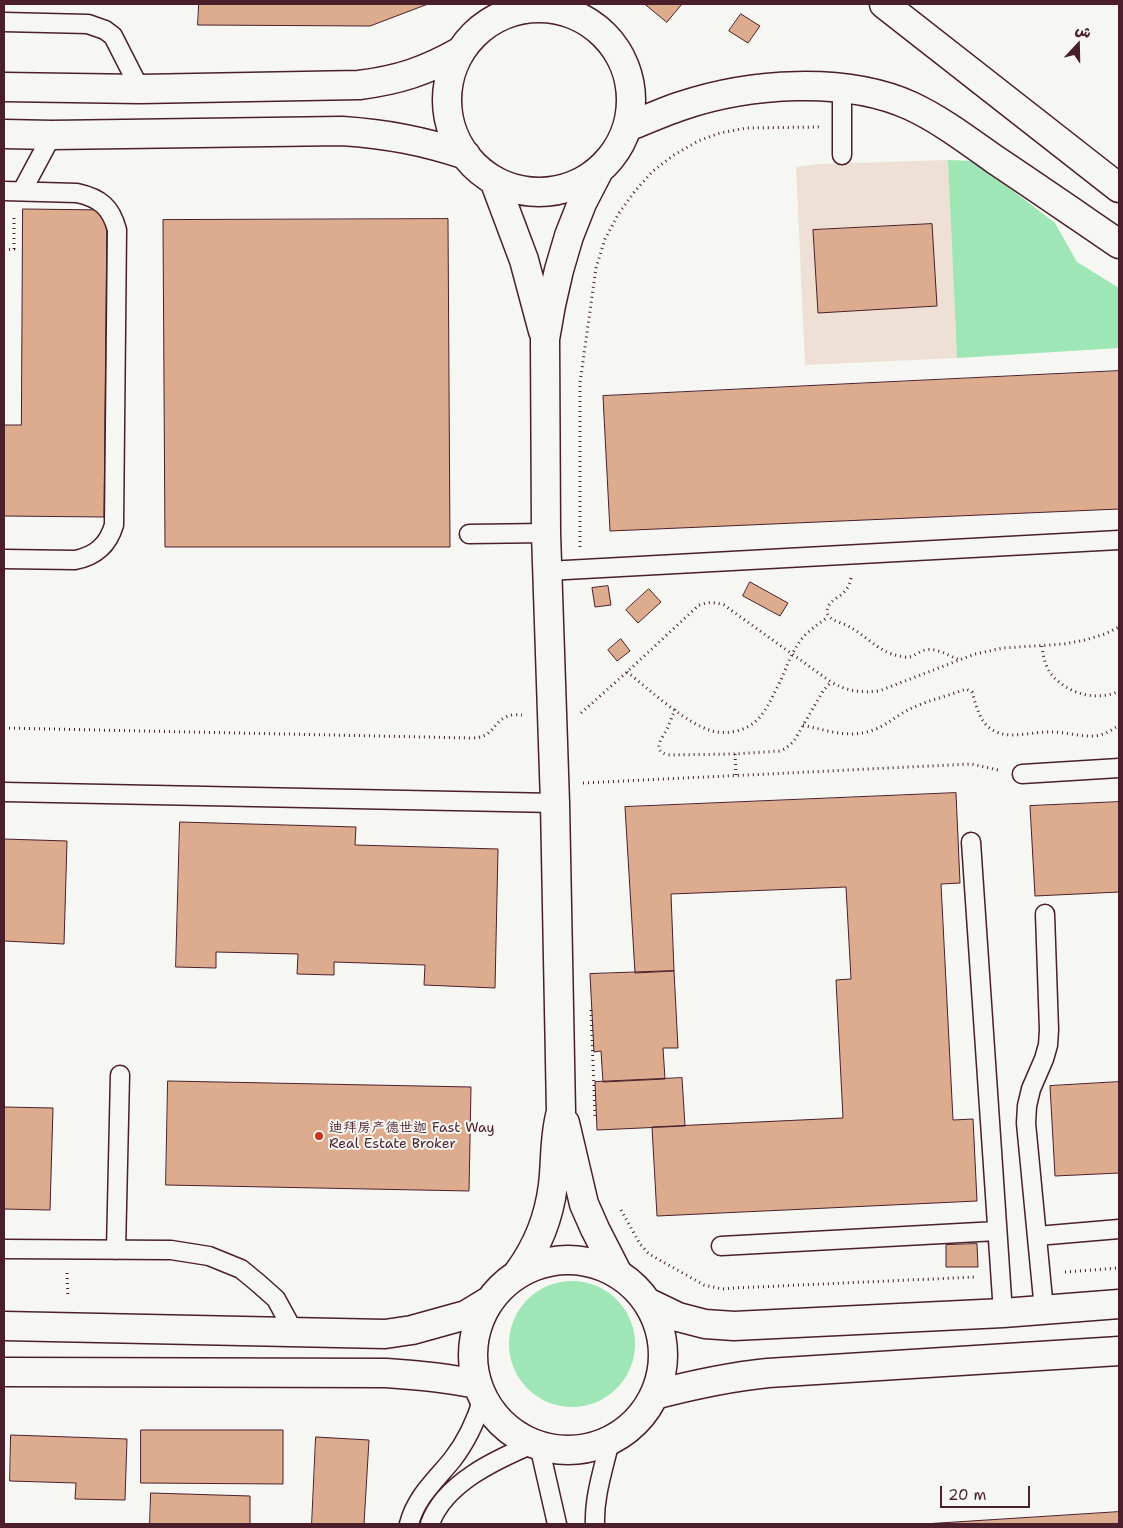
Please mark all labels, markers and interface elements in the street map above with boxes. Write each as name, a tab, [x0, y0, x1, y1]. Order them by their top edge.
north arrow	[1053, 20, 1103, 70]
text: ش	[1073, 20, 1094, 42]
place label: 迪拜房产德世迦 Fast Way Real Estate Broker	[329, 1120, 495, 1152]
marker: 迪拜房产德世迦 Fast Way Real Estate Broker	[313, 1130, 325, 1142]
scale bar	[943, 1476, 1033, 1508]
text: 20 m	[948, 1485, 987, 1505]

